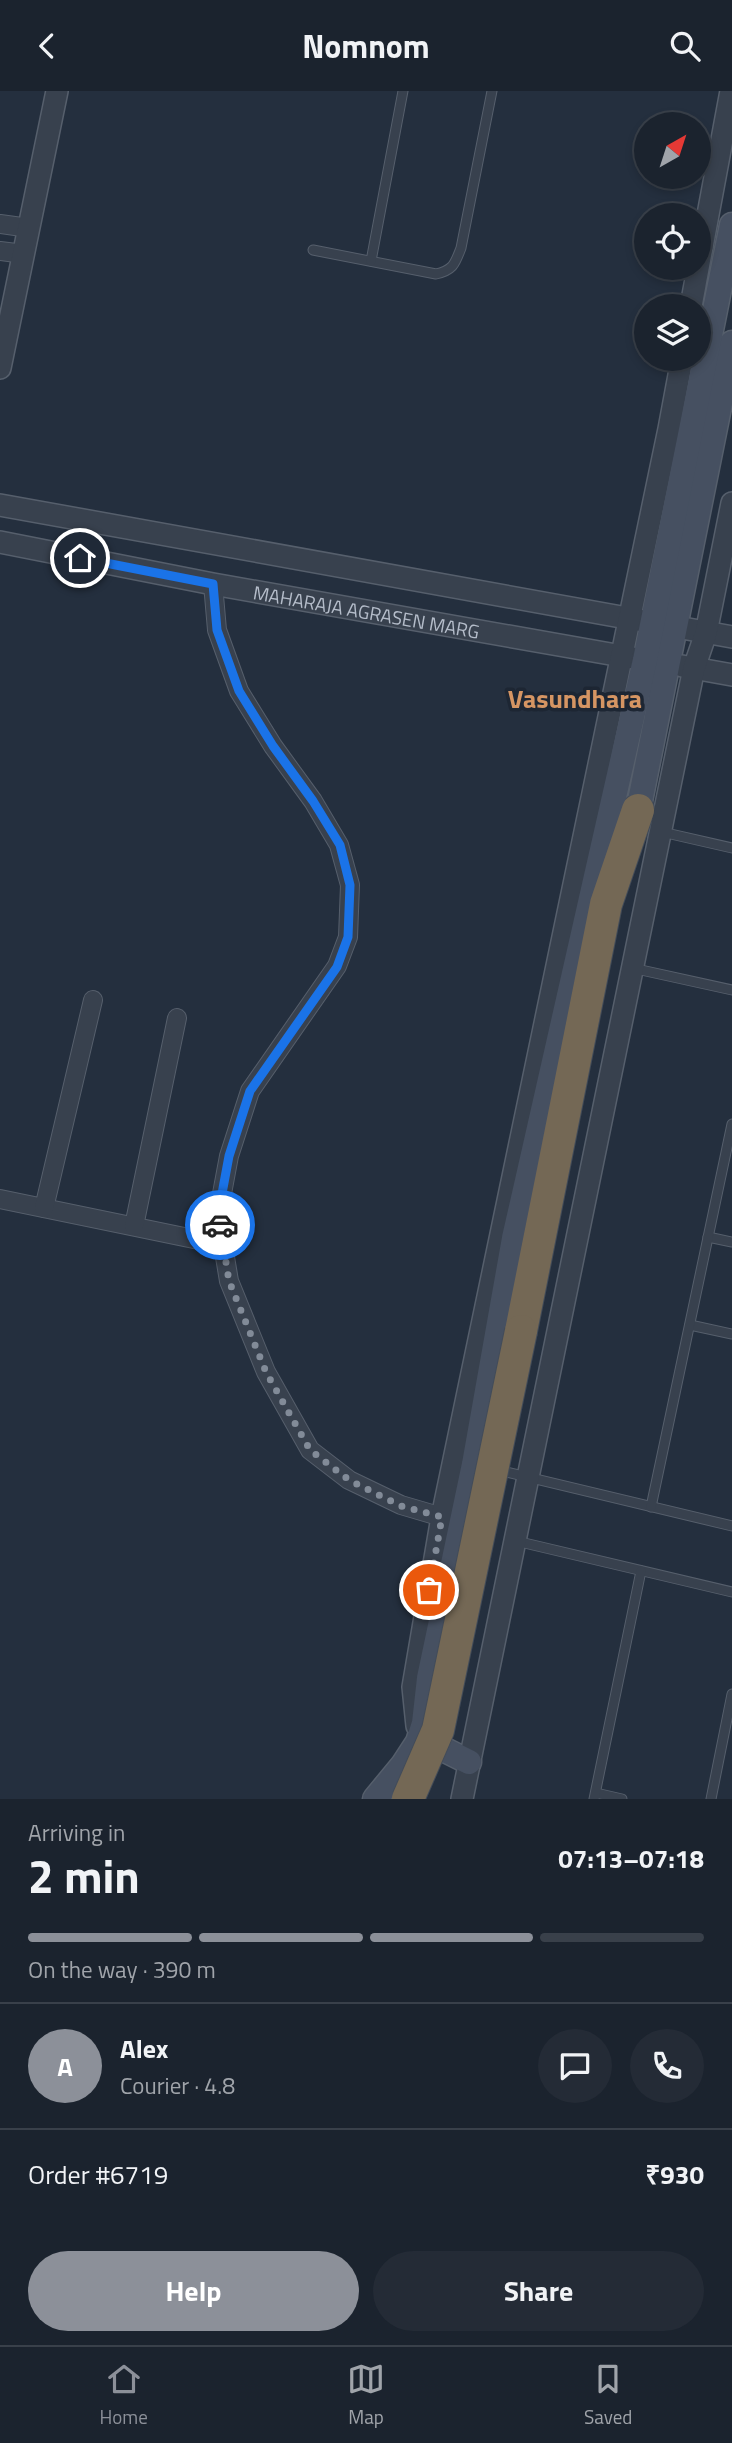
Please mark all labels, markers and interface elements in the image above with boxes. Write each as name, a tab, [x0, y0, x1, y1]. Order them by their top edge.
text: Nomnom	[302, 22, 430, 70]
icon: back	[28, 27, 66, 65]
icon: search	[666, 27, 704, 65]
north arrow	[634, 112, 710, 189]
map controls	[634, 112, 711, 371]
button: locate	[634, 203, 711, 280]
button: layers	[634, 294, 711, 371]
pin	[50, 528, 110, 588]
icon: home	[61, 539, 99, 577]
street label: MAHARAJA AGRASEN MARG	[251, 577, 482, 645]
district label: Vasundhara	[508, 679, 642, 718]
courier	[185, 1190, 255, 1260]
icon: car	[201, 1206, 239, 1244]
pin	[399, 1560, 459, 1620]
icon: bag	[410, 1571, 448, 1609]
text: Arriving in	[28, 1815, 125, 1850]
text: 07:13–07:18	[558, 1839, 704, 1878]
text: 2 min	[28, 1841, 140, 1911]
text: On the way · 390 m	[28, 1952, 216, 1987]
text: Alex	[120, 2029, 168, 2068]
button: chat	[538, 2029, 612, 2103]
button: phone	[630, 2029, 704, 2103]
text: A	[57, 2047, 73, 2086]
text: Courier · 4.8	[120, 2068, 235, 2103]
text: Order #6719	[28, 2155, 168, 2194]
text: ₹930	[645, 2155, 704, 2194]
button: Help	[28, 2251, 359, 2331]
button: Share	[373, 2251, 704, 2331]
tab: Home	[100, 2360, 148, 2431]
tab: Map	[347, 2360, 385, 2431]
tab: Saved	[584, 2360, 632, 2431]

